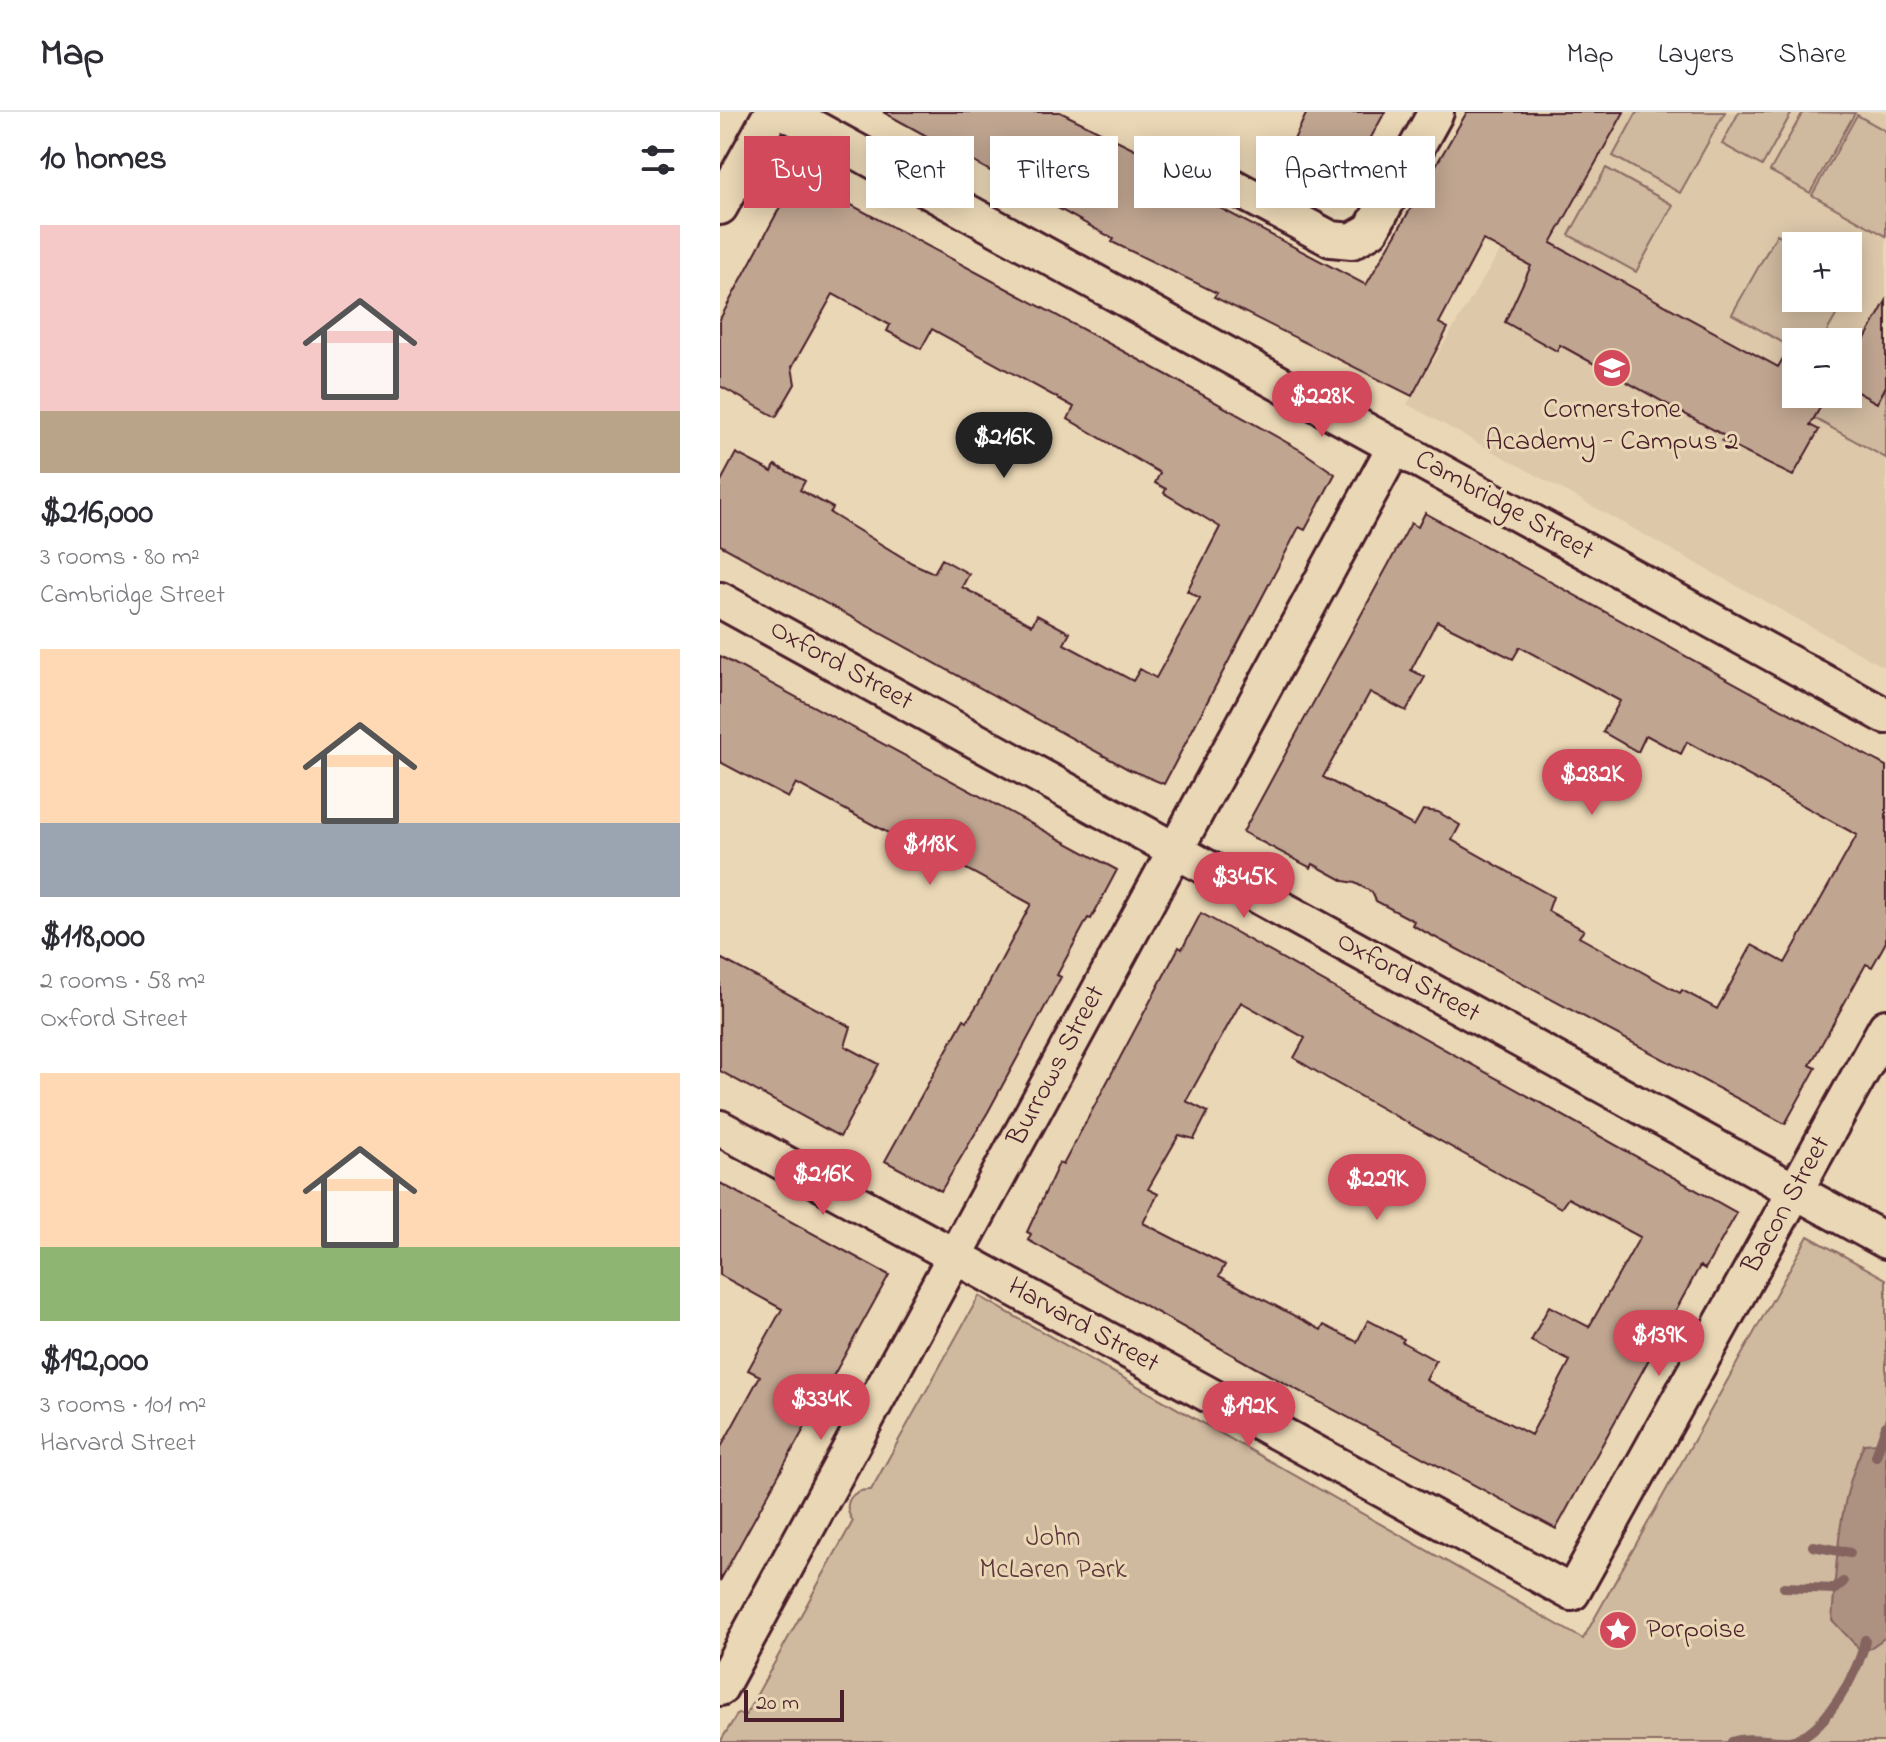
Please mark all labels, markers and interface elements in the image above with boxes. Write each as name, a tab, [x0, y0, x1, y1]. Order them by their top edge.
text: Map	[40, 27, 104, 83]
text: Map	[1566, 35, 1614, 76]
text: Layers	[1658, 35, 1734, 76]
text: Share	[1778, 35, 1846, 76]
text: 10 homes	[40, 135, 167, 185]
chip: Buy	[744, 136, 850, 208]
chip: Rent	[866, 136, 974, 208]
chip: Filters	[990, 136, 1118, 208]
chip: New	[1134, 136, 1240, 208]
chip: Apartment	[1256, 136, 1435, 208]
icon: filters	[636, 138, 680, 182]
map controls	[1782, 232, 1862, 408]
button: +	[1782, 232, 1862, 312]
icon: home	[288, 277, 432, 421]
button: −	[1782, 328, 1862, 408]
school or university icon: Cornerstone Academy - Campus 2	[1591, 347, 1633, 389]
pin: $228K	[1266, 371, 1378, 439]
text: $228K	[1290, 378, 1354, 416]
place label: Cornerstone Academy - Campus 2	[1485, 390, 1739, 463]
pin: $216K	[948, 412, 1060, 480]
text: $216K	[974, 419, 1034, 457]
street label: Cambridge Street	[1407, 440, 1601, 572]
text: $216,000	[40, 489, 153, 539]
text: 3 rooms · 80 m²	[40, 539, 200, 577]
text: Cambridge Street	[40, 577, 225, 615]
street label: Oxford Street	[762, 610, 920, 722]
icon: home	[288, 701, 432, 845]
pin: $282K	[1536, 749, 1648, 817]
text: $282K	[1560, 756, 1624, 794]
pin: $118K	[874, 819, 986, 887]
text: $118K	[903, 826, 957, 864]
pin: $345K	[1188, 852, 1300, 920]
text: $345K	[1212, 859, 1276, 897]
text: $118,000	[40, 913, 145, 963]
street label: Oxford Street	[1329, 922, 1487, 1034]
text: 2 rooms · 58 m²	[40, 963, 206, 1001]
street label: Burrows Street	[997, 978, 1117, 1155]
text: Oxford Street	[40, 1001, 187, 1039]
icon: home	[288, 1125, 432, 1269]
street label: Bacon Street	[1732, 1128, 1842, 1282]
pin: $216K	[767, 1149, 879, 1217]
pin: $229K	[1321, 1154, 1433, 1222]
text: $216K	[793, 1156, 853, 1194]
text: $229K	[1346, 1161, 1408, 1199]
street label: Harvard Street	[1000, 1267, 1166, 1385]
pin: $139K	[1603, 1310, 1715, 1378]
text: $139K	[1631, 1317, 1687, 1355]
text: $192,000	[40, 1337, 148, 1387]
pin: $334K	[765, 1374, 877, 1442]
text: $334K	[791, 1381, 851, 1419]
pin: $192K	[1193, 1381, 1305, 1449]
text: 3 rooms · 101 m²	[40, 1387, 206, 1425]
text: $192K	[1220, 1388, 1278, 1426]
text: Harvard Street	[40, 1425, 196, 1463]
park label: John McLaren Park	[979, 1518, 1127, 1591]
place icon: Porpoise	[1597, 1609, 1639, 1651]
place label: Porpoise	[1646, 1610, 1746, 1651]
scale bar	[744, 1686, 844, 1722]
text: 20 m	[756, 1688, 799, 1720]

